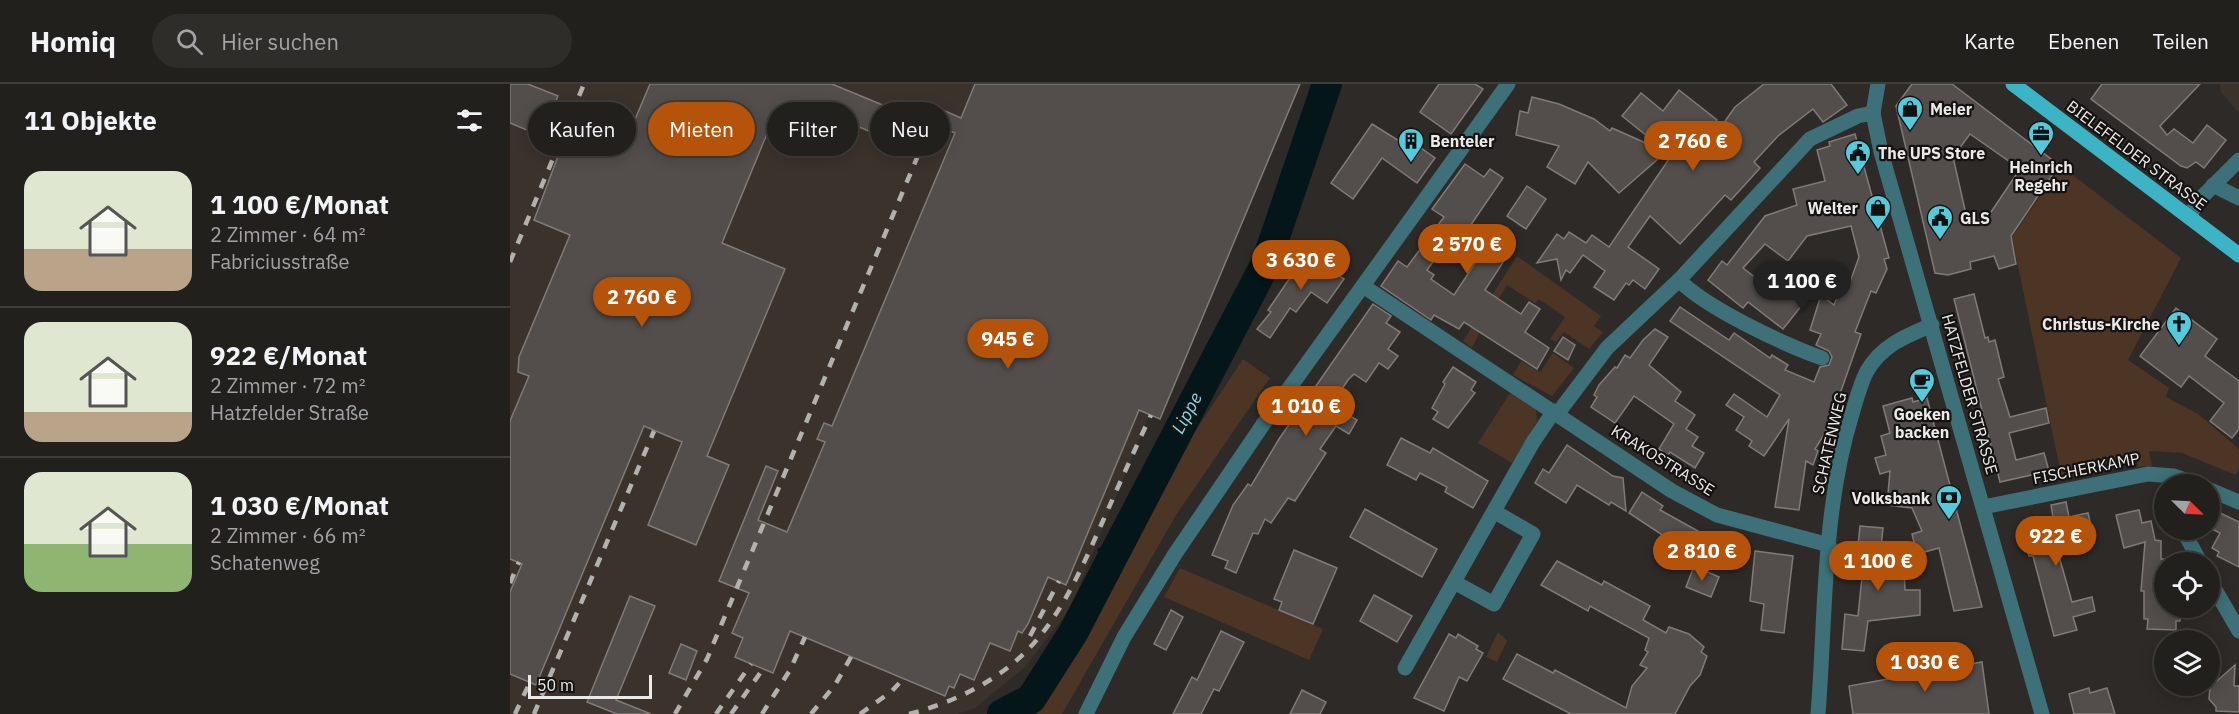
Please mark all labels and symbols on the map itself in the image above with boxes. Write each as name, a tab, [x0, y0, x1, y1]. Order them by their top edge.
shop icon: Meier	[1895, 94, 1925, 132]
street label: BIELEFELDER STRASSE	[2063, 96, 2211, 214]
place label: Meier	[1930, 99, 1973, 119]
office icon: Heinrich Regehr	[2026, 119, 2056, 157]
pin: 2 760 €	[1638, 121, 1748, 172]
building icon: Benteler	[1396, 126, 1426, 164]
place label: Benteler	[1430, 131, 1495, 151]
public building icon: The UPS Store	[1843, 138, 1873, 176]
place label: The UPS Store	[1878, 143, 1985, 163]
place label: Heinrich Regehr	[2009, 157, 2073, 195]
shop icon: Welter	[1863, 193, 1893, 231]
place label: Welter	[1808, 198, 1859, 218]
public building icon: GLS	[1925, 203, 1955, 241]
place label: GLS	[1960, 208, 1990, 228]
pin: 2 570 €	[1412, 224, 1522, 275]
pin: 3 630 €	[1246, 240, 1356, 291]
pin: 1 100 €	[1747, 261, 1857, 312]
pin: 2 760 €	[587, 277, 697, 328]
church icon: Christus-Kirche	[2164, 309, 2194, 347]
street label: HATZFELDER STRASSE	[1938, 312, 2002, 476]
place label: Christus-Kirche	[2042, 314, 2160, 334]
pin: 945 €	[966, 319, 1050, 370]
cafe icon: Goeken backen	[1907, 366, 1937, 404]
pin: 1 010 €	[1251, 386, 1361, 437]
water label: Lippe	[1166, 388, 1207, 437]
street label: SCHATENWEG	[1808, 390, 1850, 496]
place label: Goeken backen	[1894, 404, 1950, 442]
street label: KRAKOSTRASSE	[1608, 420, 1718, 500]
street label: FISCHERKAMP	[2031, 448, 2141, 488]
north arrow	[2154, 474, 2220, 540]
bank icon: Volksbank	[1934, 483, 1964, 521]
place label: Volksbank	[1852, 488, 1931, 508]
pin: 922 €	[2014, 516, 2098, 567]
pin: 2 810 €	[1647, 531, 1757, 582]
pin: 1 100 €	[1823, 541, 1933, 592]
pin: 1 030 €	[1870, 642, 1980, 693]
scale bar	[528, 672, 652, 700]

